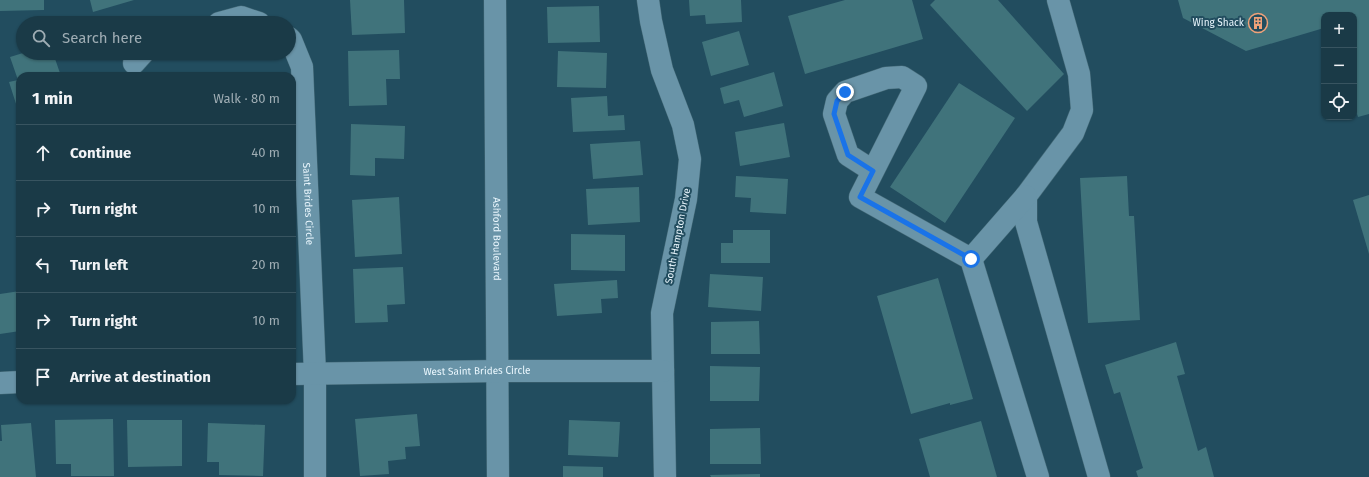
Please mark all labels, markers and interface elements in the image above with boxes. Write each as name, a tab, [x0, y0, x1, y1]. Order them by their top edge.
building icon: Wing Shack	[1247, 12, 1269, 34]
map controls	[1321, 12, 1357, 120]
button: +	[1321, 12, 1357, 48]
search box	[16, 16, 296, 60]
place label: Wing Shack	[1193, 17, 1245, 29]
icon: search	[30, 27, 52, 49]
text: Search here	[62, 29, 142, 47]
button: −	[1321, 48, 1357, 84]
route end	[836, 83, 854, 101]
button: locate	[1321, 84, 1357, 120]
text: 1 min	[32, 88, 73, 109]
text: Walk · 80 m	[213, 91, 280, 106]
icon: ahead	[32, 142, 54, 164]
text: Continue	[70, 144, 131, 162]
text: 40 m	[251, 145, 280, 160]
street label: Saint Brides Circle	[300, 162, 316, 245]
street label: South Hampton Drive	[663, 187, 693, 285]
street label: Ashford Boulevard	[490, 197, 503, 281]
icon: right	[32, 198, 54, 220]
text: Turn right	[70, 200, 137, 218]
text: 10 m	[253, 201, 280, 216]
route start	[962, 250, 980, 268]
icon: left	[32, 254, 54, 276]
text: Turn left	[70, 256, 128, 274]
text: 20 m	[252, 257, 280, 272]
icon: right	[32, 310, 54, 332]
text: Turn right	[70, 312, 137, 330]
text: 10 m	[253, 313, 280, 328]
street label: West Saint Brides Circle	[423, 365, 531, 378]
icon: arrive	[32, 366, 54, 388]
text: Arrive at destination	[70, 368, 211, 386]

